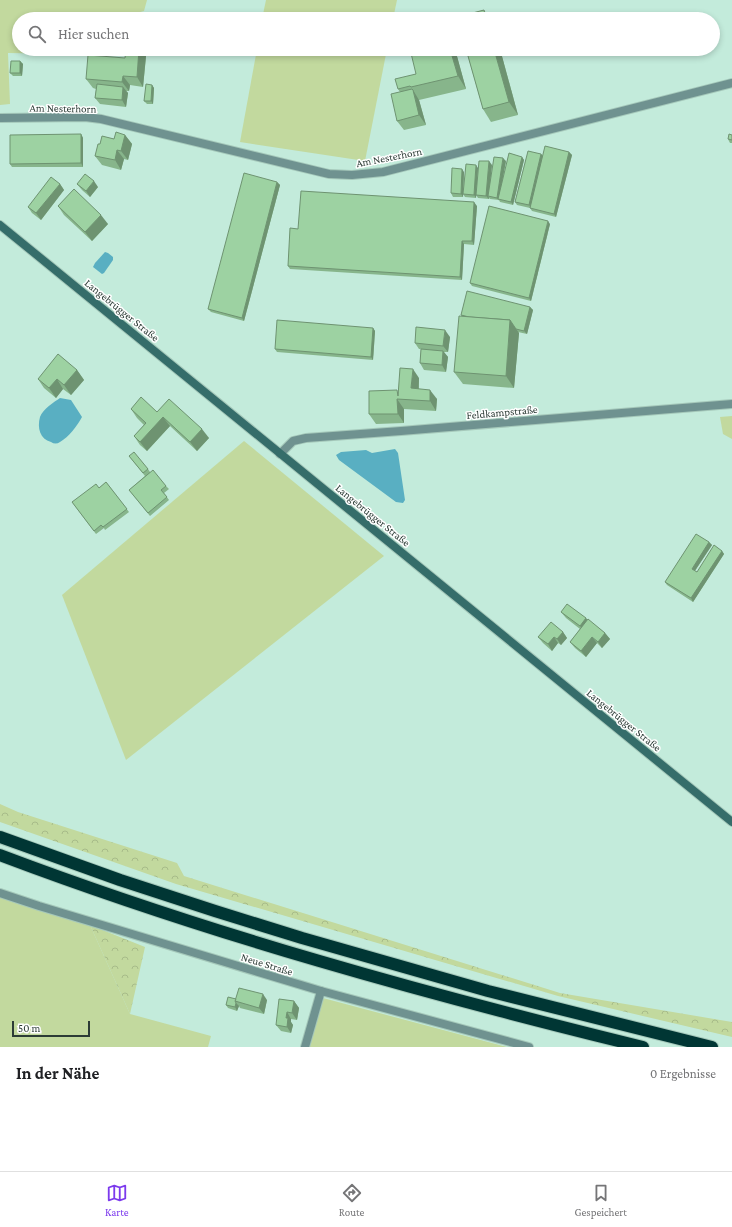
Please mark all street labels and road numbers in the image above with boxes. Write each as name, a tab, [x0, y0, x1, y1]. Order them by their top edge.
street label: Am Nesterhorn	[29, 101, 97, 115]
street label: Am Nesterhorn	[355, 145, 423, 169]
street label: Langebrügger Straße	[82, 276, 162, 344]
street label: Feldkampstraße	[466, 403, 538, 422]
street label: Langebrügger Straße	[333, 481, 413, 549]
street label: Langebrügger Straße	[584, 686, 664, 754]
street label: Neue Straße	[240, 950, 294, 978]

